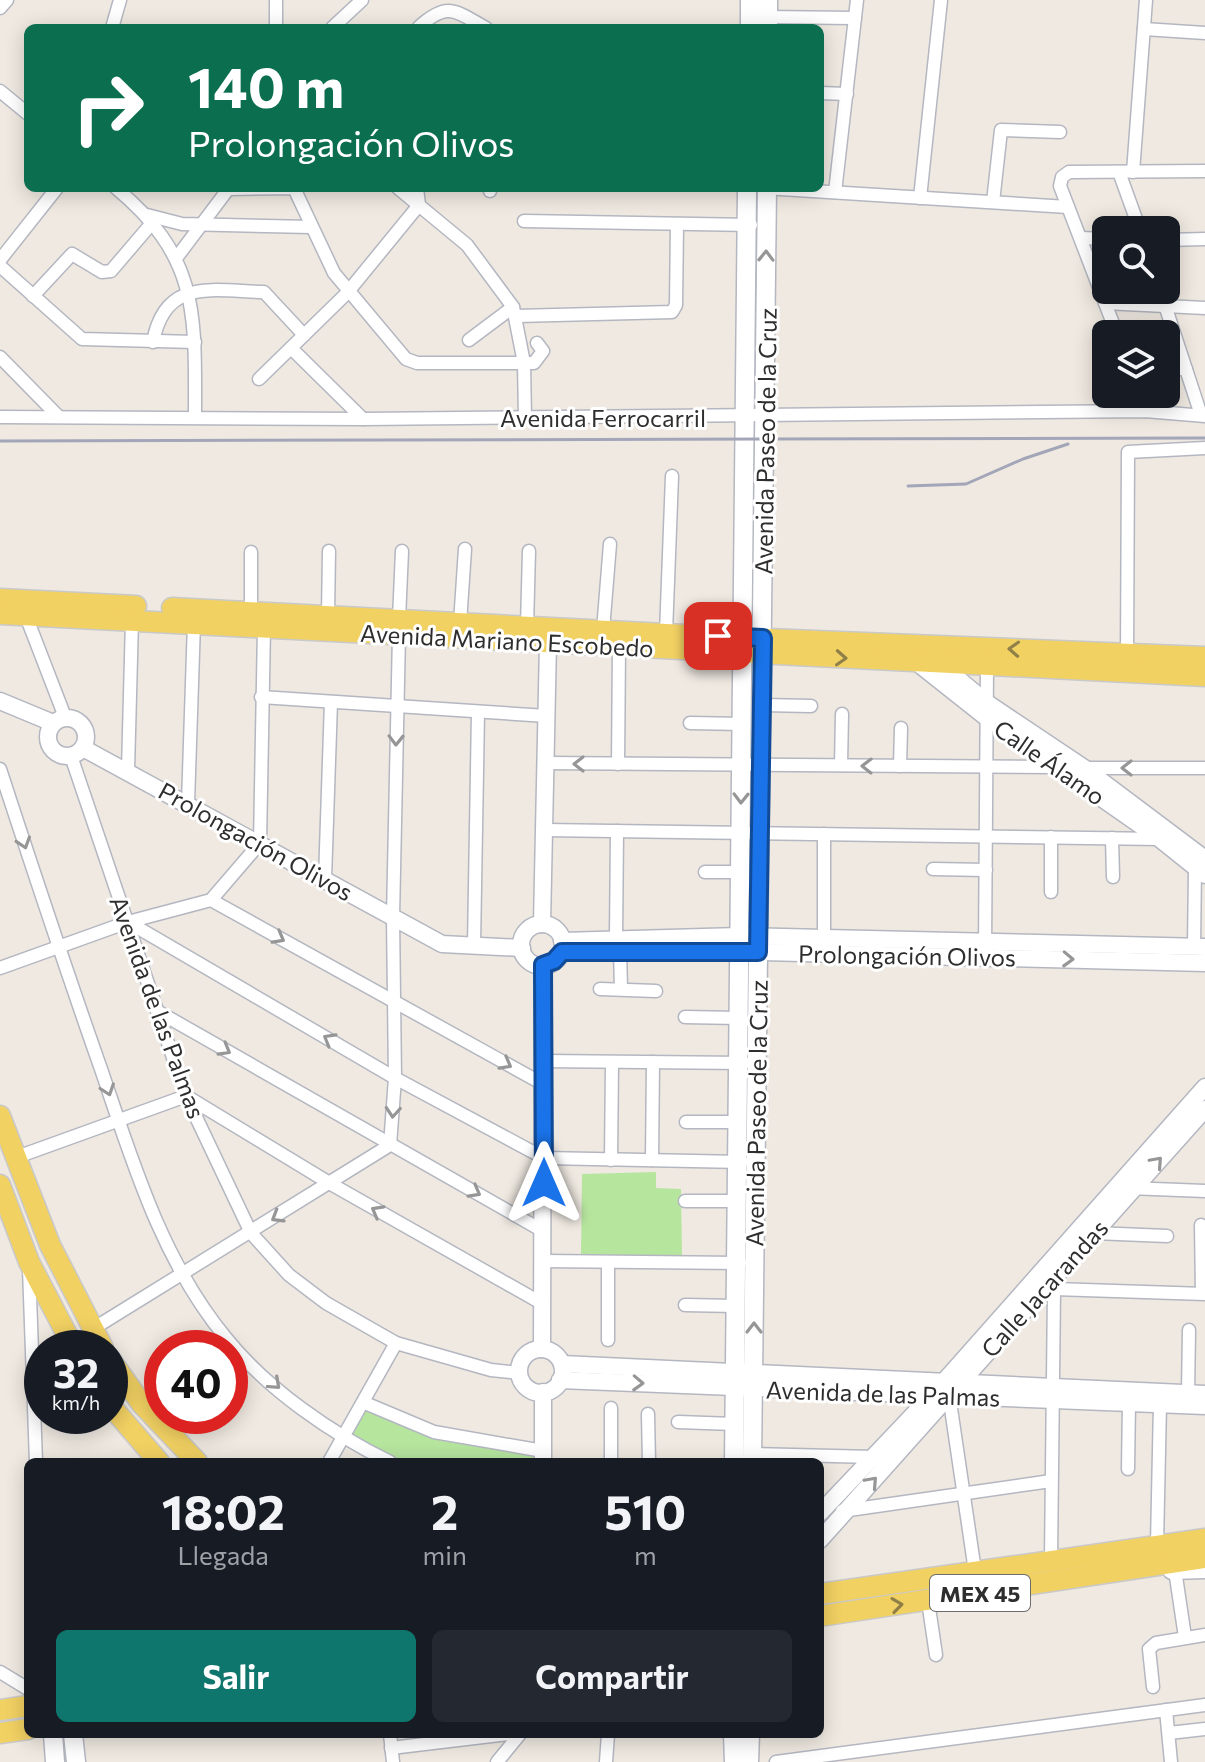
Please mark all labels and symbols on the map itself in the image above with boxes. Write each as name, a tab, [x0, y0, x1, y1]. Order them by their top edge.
one-way arrow	[757, 249, 775, 262]
street label: Avenida Paseo de la Cruz	[748, 307, 782, 575]
street label: Avenida Ferrocarril	[500, 403, 706, 432]
pin	[684, 602, 752, 670]
street label: Avenida Mariano Escobedo	[360, 618, 654, 662]
one-way arrow	[1007, 640, 1020, 657]
one-way arrow	[835, 650, 848, 667]
street label: Calle Álamo	[989, 713, 1111, 811]
one-way arrow	[388, 734, 405, 747]
one-way arrow	[572, 755, 585, 772]
one-way arrow	[860, 757, 873, 774]
one-way arrow	[1120, 759, 1133, 777]
street label: Prolongación Olivos	[154, 776, 358, 906]
one-way arrow	[732, 792, 750, 805]
one-way arrow	[15, 836, 31, 850]
street label: Avenida de las Palmas	[104, 892, 212, 1122]
one-way arrow	[270, 928, 285, 944]
street label: Prolongación Olivos	[798, 939, 1016, 971]
one-way arrow	[1062, 951, 1075, 968]
street label: Avenida Paseo de la Cruz	[739, 979, 773, 1247]
one-way arrow	[323, 1033, 337, 1049]
one-way arrow	[216, 1040, 231, 1056]
one-way arrow	[498, 1054, 513, 1069]
one-way arrow	[98, 1082, 114, 1096]
one-way arrow	[384, 1106, 401, 1119]
position arrow	[502, 1141, 586, 1225]
one-way arrow	[1147, 1157, 1162, 1172]
one-way arrow	[467, 1183, 481, 1198]
one-way arrow	[371, 1205, 385, 1220]
one-way arrow	[271, 1207, 286, 1222]
street label: Calle Jacarandas	[975, 1213, 1113, 1363]
one-way arrow	[745, 1321, 763, 1334]
speed limit sign: 40	[144, 1330, 248, 1434]
one-way arrow	[265, 1374, 280, 1389]
one-way arrow	[632, 1374, 645, 1391]
street label: Avenida de las Palmas	[765, 1374, 1001, 1412]
one-way arrow	[862, 1476, 877, 1491]
road number: MEX 45	[930, 1575, 1030, 1611]
one-way arrow	[891, 1597, 904, 1614]

